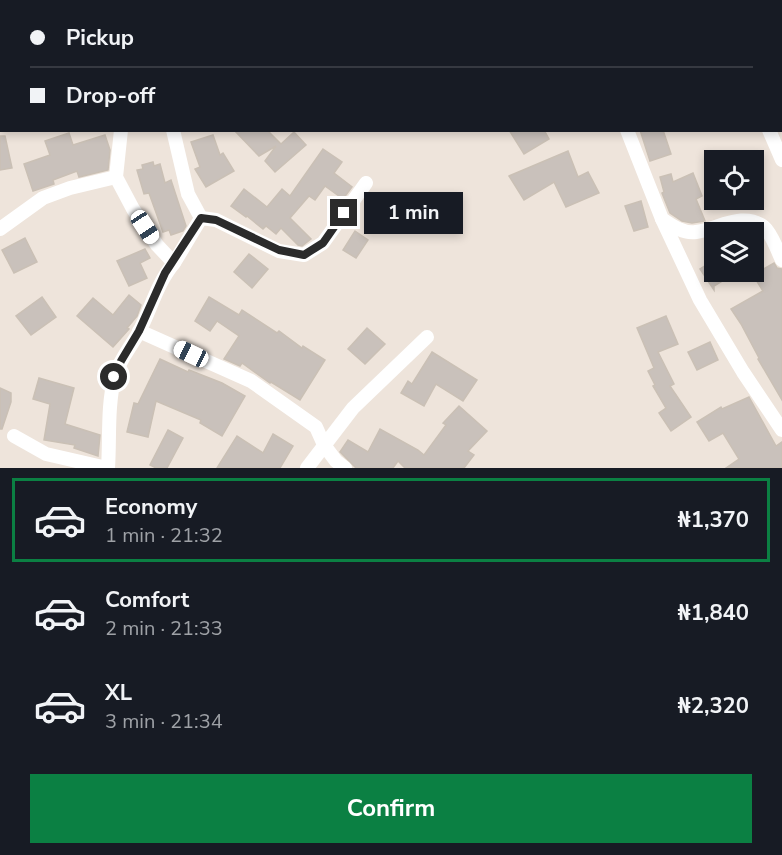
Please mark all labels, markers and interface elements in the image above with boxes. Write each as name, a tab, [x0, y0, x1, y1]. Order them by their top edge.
text: Pickup	[66, 23, 134, 53]
text: Drop-off	[66, 81, 155, 111]
map controls	[704, 150, 764, 282]
button: locate	[704, 150, 764, 210]
callout: 1 min	[365, 192, 464, 234]
route end	[330, 199, 357, 226]
text: 1 min	[388, 199, 439, 226]
car	[128, 207, 162, 247]
button: layers	[704, 222, 764, 282]
car	[171, 338, 211, 370]
route start	[100, 363, 127, 390]
text: Economy	[105, 492, 197, 522]
icon: car	[33, 493, 87, 547]
text: ₦1,370	[678, 505, 749, 535]
text: 1 min · 21:32	[105, 522, 223, 549]
text: Comfort	[105, 585, 189, 615]
icon: car	[33, 586, 87, 640]
text: ₦1,840	[678, 598, 749, 628]
text: 2 min · 21:33	[105, 615, 223, 642]
text: XL	[105, 678, 132, 708]
icon: car	[33, 679, 87, 733]
text: ₦2,320	[678, 691, 749, 721]
text: 3 min · 21:34	[105, 708, 223, 735]
button: Confirm	[30, 774, 752, 843]

